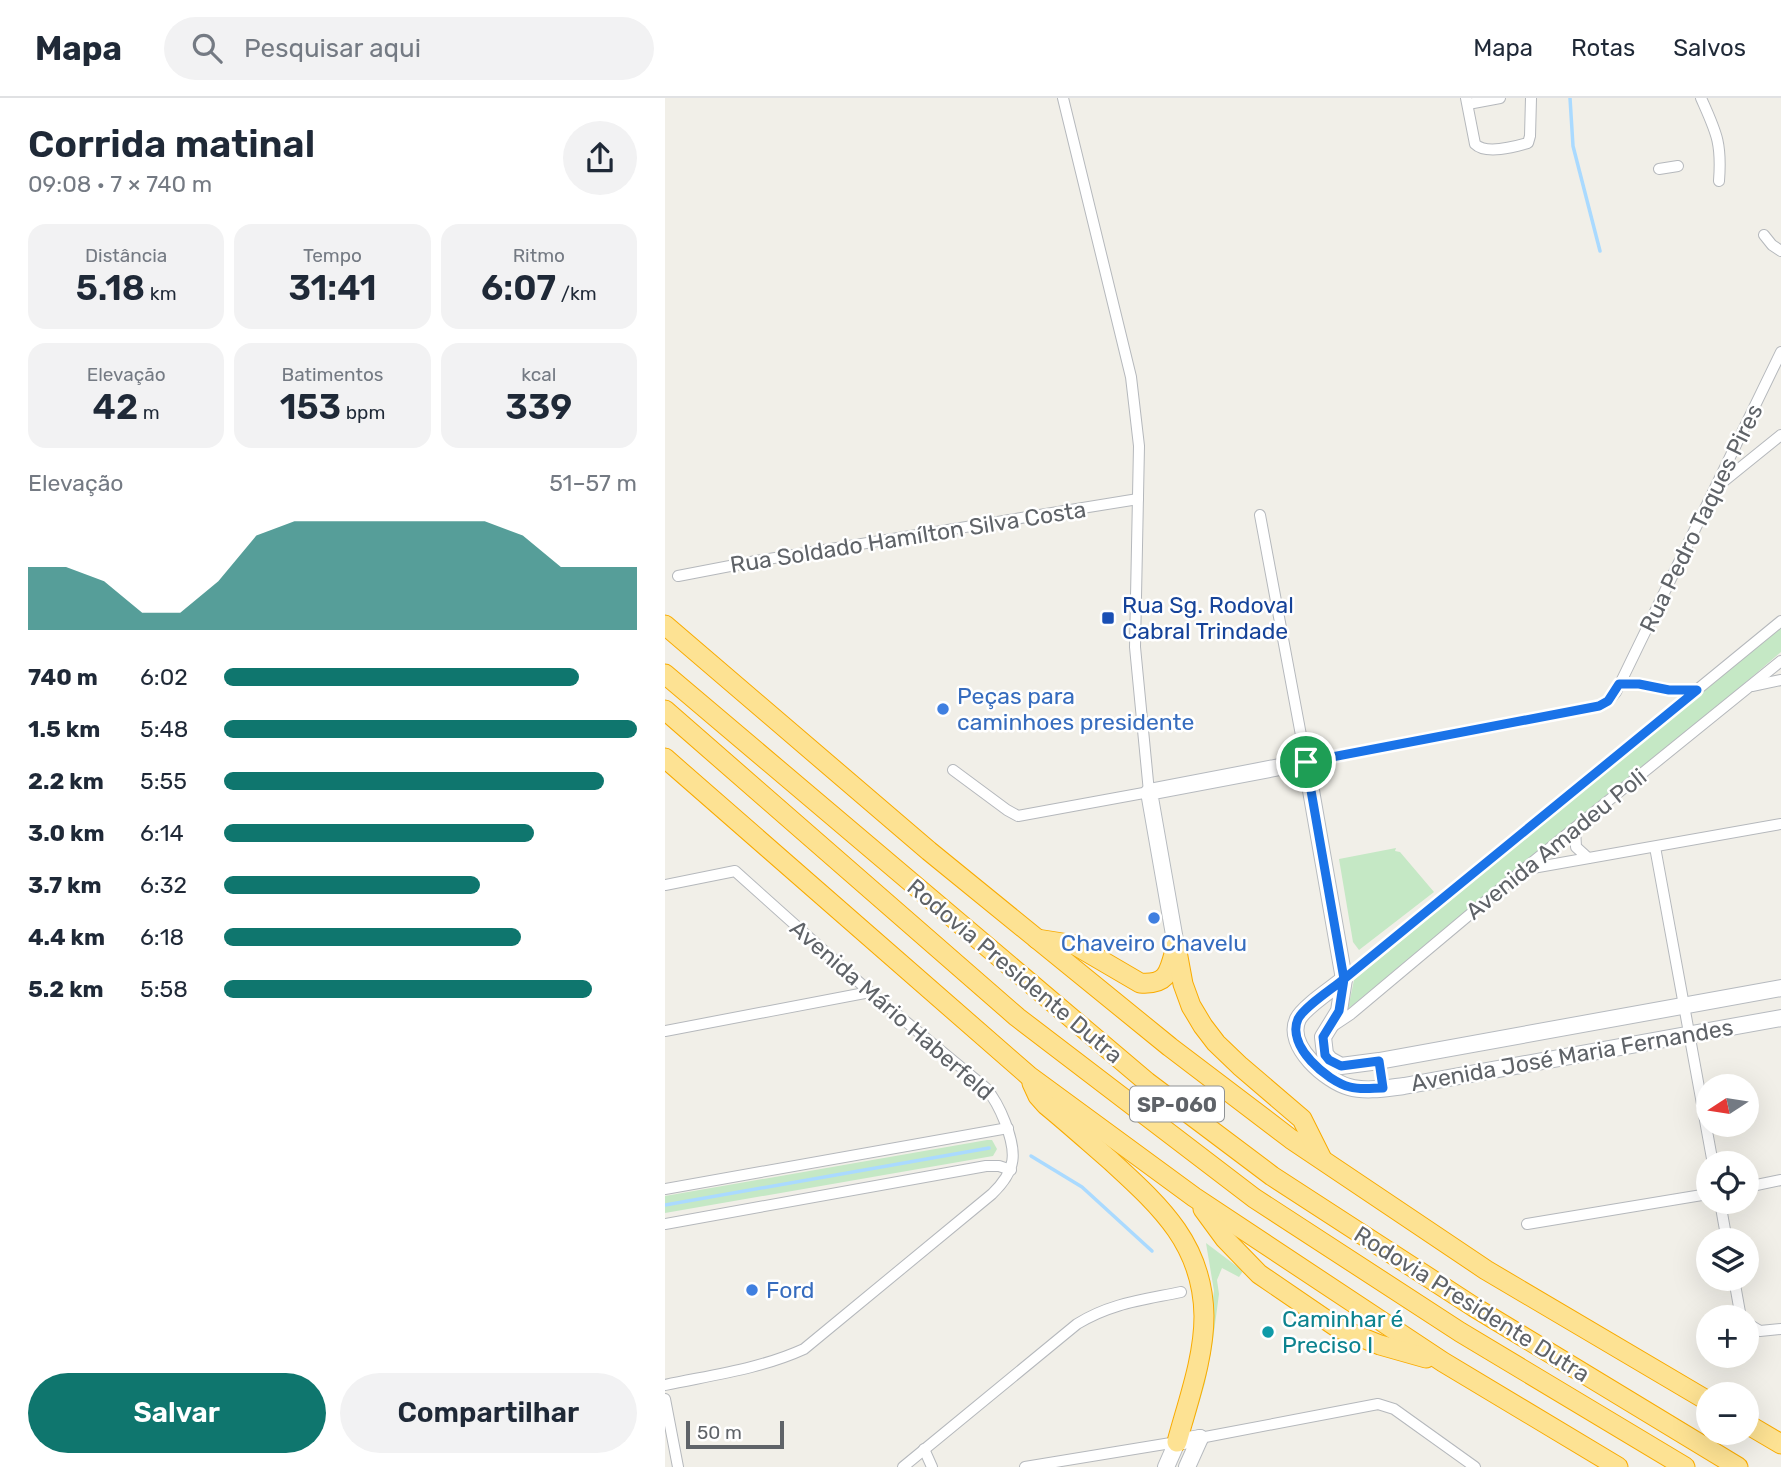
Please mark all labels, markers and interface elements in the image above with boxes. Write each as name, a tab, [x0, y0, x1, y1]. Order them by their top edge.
search box	[164, 17, 654, 80]
text: Mapa	[35, 29, 122, 68]
icon: search	[188, 29, 226, 67]
text: Pesquisar aqui	[244, 33, 421, 64]
text: Mapa	[1473, 34, 1533, 62]
text: Rotas	[1571, 34, 1635, 62]
text: Salvos	[1673, 34, 1746, 62]
text: Corrida matinal	[28, 121, 315, 167]
button: share	[563, 121, 637, 195]
text: 09:08 · 7 × 740 m	[28, 170, 212, 198]
text: Distância	[85, 244, 167, 267]
text: Tempo	[303, 244, 362, 267]
text: Ritmo	[513, 244, 565, 267]
text: 5.18	[76, 267, 145, 309]
text: 31:41	[289, 267, 376, 309]
text: 6:07	[481, 267, 556, 309]
text: km	[145, 282, 177, 305]
text: /km	[556, 282, 597, 305]
text: Elevação	[87, 363, 166, 386]
text: Batimentos	[281, 363, 384, 386]
text: kcal	[521, 363, 556, 386]
text: 42	[93, 386, 138, 428]
text: 153	[280, 386, 341, 428]
text: 339	[505, 386, 572, 428]
street label: Rua Pedro Taques Pires	[1634, 399, 1768, 637]
text: m	[138, 401, 160, 424]
text: bpm	[341, 401, 385, 424]
text: Elevação	[28, 469, 124, 497]
text: 51–57 m	[549, 469, 637, 497]
street label: Rua Soldado Hamílton Silva Costa	[728, 495, 1088, 579]
place label: Rua Sg. Rodoval Cabral Trindade	[1122, 591, 1294, 645]
marker: Rua Sg. Rodoval Cabral Trindade	[1100, 610, 1116, 626]
text: 740 m	[28, 663, 98, 691]
text: 6:02	[140, 663, 188, 691]
place label: Peças para caminhoes presidente	[957, 682, 1194, 736]
marker: Peças para caminhoes presidente	[935, 701, 951, 717]
text: 1.5 km	[28, 715, 100, 743]
text: 5:48	[140, 715, 188, 743]
pin	[1276, 732, 1336, 792]
icon: arrive	[1287, 743, 1325, 781]
street label: Avenida Amadeu Poli	[1460, 763, 1652, 925]
text: 2.2 km	[28, 767, 104, 795]
text: 5:55	[140, 767, 187, 795]
text: 3.0 km	[28, 819, 105, 847]
text: 6:14	[140, 819, 184, 847]
text: 3.7 km	[28, 871, 102, 899]
text: 6:32	[140, 871, 187, 899]
street label: Rodovia Presidente Dutra	[902, 873, 1128, 1069]
marker: Chaveiro Chavelu	[1146, 910, 1162, 926]
street label: Avenida Mário Haberfeld	[784, 914, 1000, 1106]
text: 4.4 km	[28, 923, 105, 951]
text: 6:18	[140, 923, 184, 951]
place label: Chaveiro Chavelu	[1061, 929, 1247, 957]
text: 5.2 km	[28, 975, 104, 1003]
text: 5:58	[140, 975, 188, 1003]
street label: Avenida José Maria Fernandes	[1409, 1013, 1735, 1097]
north arrow	[1696, 1074, 1759, 1138]
map controls	[1696, 1074, 1759, 1445]
road number: SP-060	[1130, 1086, 1224, 1122]
button: locate	[1696, 1151, 1759, 1214]
street label: Rodovia Presidente Dutra	[1349, 1220, 1595, 1388]
button: layers	[1696, 1228, 1759, 1291]
place label: Ford	[766, 1276, 815, 1304]
marker: Ford	[744, 1282, 760, 1298]
place label: Caminhar é Preciso I	[1282, 1305, 1403, 1359]
button: +	[1696, 1305, 1759, 1368]
marker: Caminhar é Preciso I	[1260, 1324, 1276, 1340]
button: Salvar	[28, 1373, 326, 1453]
button: Compartilhar	[340, 1373, 637, 1453]
button: −	[1696, 1382, 1759, 1445]
scale bar	[686, 1418, 784, 1450]
text: 50 m	[697, 1421, 742, 1444]

